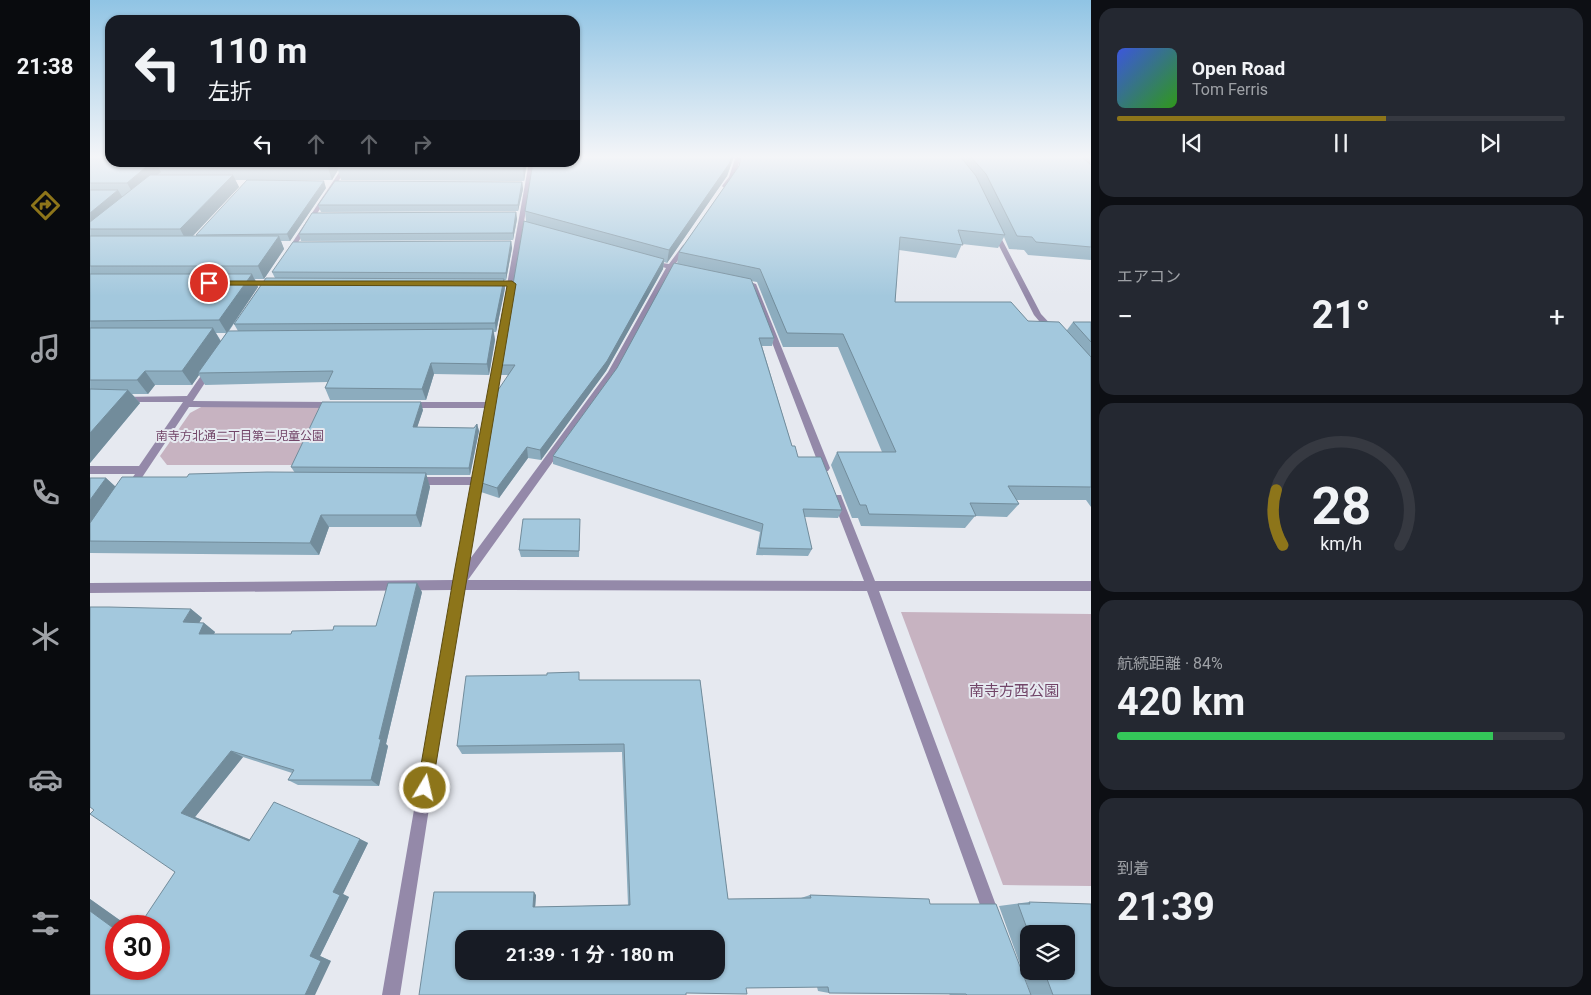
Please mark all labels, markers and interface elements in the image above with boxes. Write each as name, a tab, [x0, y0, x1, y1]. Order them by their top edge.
text: 110 m	[208, 31, 307, 72]
icon: left	[125, 35, 190, 100]
text: 21:38	[17, 54, 73, 79]
text: Open Road	[1192, 57, 1285, 80]
text: 左折	[208, 79, 252, 104]
text: Tom Ferris	[1192, 80, 1268, 99]
icon: previous	[1178, 129, 1206, 157]
icon: pause	[1327, 129, 1355, 157]
icon: next	[1476, 129, 1504, 157]
icon: left	[249, 130, 277, 158]
icon: ahead	[302, 130, 330, 158]
icon: ahead	[355, 130, 383, 158]
icon: right	[408, 130, 436, 158]
icon: directions	[28, 188, 63, 223]
pin	[188, 262, 230, 304]
text: エアコン	[1117, 267, 1181, 286]
icon: arrive	[195, 269, 223, 297]
text: 21°	[1312, 293, 1370, 337]
text: −	[1117, 300, 1133, 333]
text: +	[1549, 300, 1565, 333]
icon: music	[28, 331, 63, 366]
park label: 南寺方北通二丁目第二児童公園	[156, 429, 324, 443]
icon: phone	[28, 475, 63, 510]
text: 28	[1311, 476, 1371, 537]
text: km/h	[1320, 533, 1362, 554]
icon: climate	[28, 619, 63, 654]
text: 航続距離 · 84%	[1117, 654, 1223, 673]
text: 420 km	[1117, 680, 1245, 724]
park label: 南寺方西公園	[969, 682, 1059, 700]
position arrow	[398, 761, 450, 813]
icon: car	[28, 762, 63, 797]
text: 到着	[1117, 859, 1149, 878]
text: 21:39	[1117, 885, 1215, 929]
icon: filters	[28, 906, 63, 941]
speed limit sign: 30	[105, 915, 170, 980]
map controls	[1020, 925, 1075, 980]
button: layers	[1020, 925, 1075, 980]
text: 21:39 · 1 分 · 180 m	[506, 943, 674, 966]

